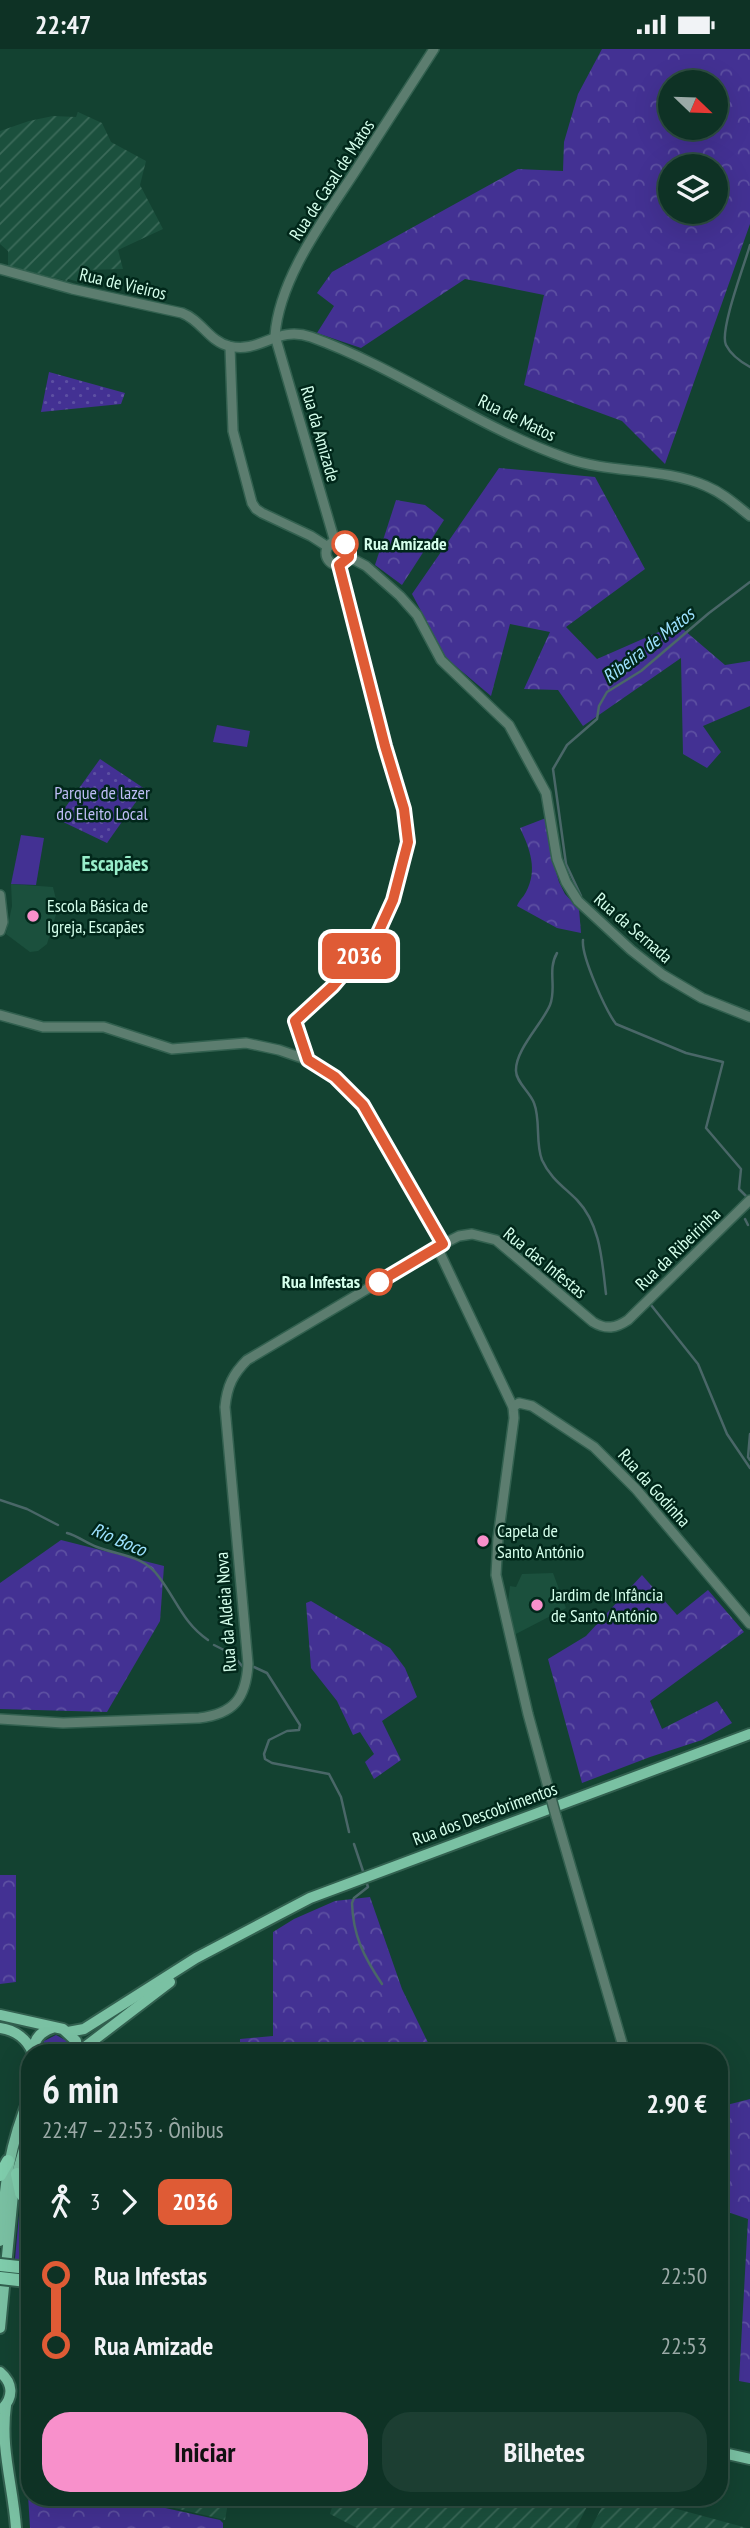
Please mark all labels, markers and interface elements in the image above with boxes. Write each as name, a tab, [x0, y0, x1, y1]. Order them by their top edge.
text: 22:47	[35, 8, 91, 41]
north arrow	[658, 70, 728, 140]
map controls	[658, 70, 728, 224]
street label: Rua de Casal de Matos	[284, 115, 379, 244]
button: layers	[658, 154, 728, 224]
street label: Rua de Vieiros	[77, 262, 169, 305]
street label: Rua da Amizade	[296, 383, 345, 485]
street label: Rua de Matos	[474, 389, 560, 446]
marker: Rua Amizade	[332, 531, 358, 557]
place label: Rua Amizade	[364, 532, 447, 555]
water label: Ribeira de Matos	[597, 601, 700, 688]
park label: Parque de lazer do Eleito Local	[54, 781, 150, 825]
district label: Escapães	[82, 850, 148, 877]
street label: Rua da Sernada	[589, 887, 677, 968]
place label: Escola Básica de Igreja, Escapães	[47, 894, 148, 938]
marker: Escola Básica de Igreja, Escapães	[25, 908, 41, 924]
line badge: 2036	[310, 933, 408, 979]
text: 2036	[336, 940, 382, 971]
street label: Rua da Ribeirinha	[630, 1202, 725, 1295]
street label: Rua das Infestas	[499, 1222, 592, 1303]
marker: Rua Infestas	[366, 1269, 392, 1295]
place label: Rua Infestas	[282, 1270, 360, 1293]
street label: Rua da Godinha	[613, 1444, 696, 1532]
water label: Rio Boco	[88, 1517, 152, 1562]
place label: Capela de Santo António	[497, 1519, 585, 1563]
marker: Capela de Santo António	[475, 1533, 491, 1549]
street label: Rua da Aldeia Nova	[210, 1551, 241, 1673]
place label: Jardim de Infância de Santo António	[550, 1583, 663, 1627]
marker: Jardim de Infância de Santo António	[529, 1597, 545, 1613]
street label: Rua dos Descobrimentos	[409, 1777, 560, 1850]
text: 6 min	[42, 2064, 119, 2113]
text: 2.90 €	[646, 2087, 707, 2120]
text: 22:47 – 22:53 · Ônibus	[42, 2115, 224, 2144]
icon: walk	[42, 2183, 80, 2221]
icon: forward	[110, 2183, 148, 2221]
text: 2036	[172, 2186, 218, 2217]
text: 3	[90, 2187, 100, 2216]
text: Rua Infestas	[94, 2259, 207, 2292]
text: 22:50	[661, 2261, 707, 2290]
text: Rua Amizade	[94, 2329, 213, 2362]
text: 22:53	[661, 2331, 707, 2360]
button: Iniciar	[42, 2412, 368, 2492]
button: Bilhetes	[382, 2412, 707, 2492]

